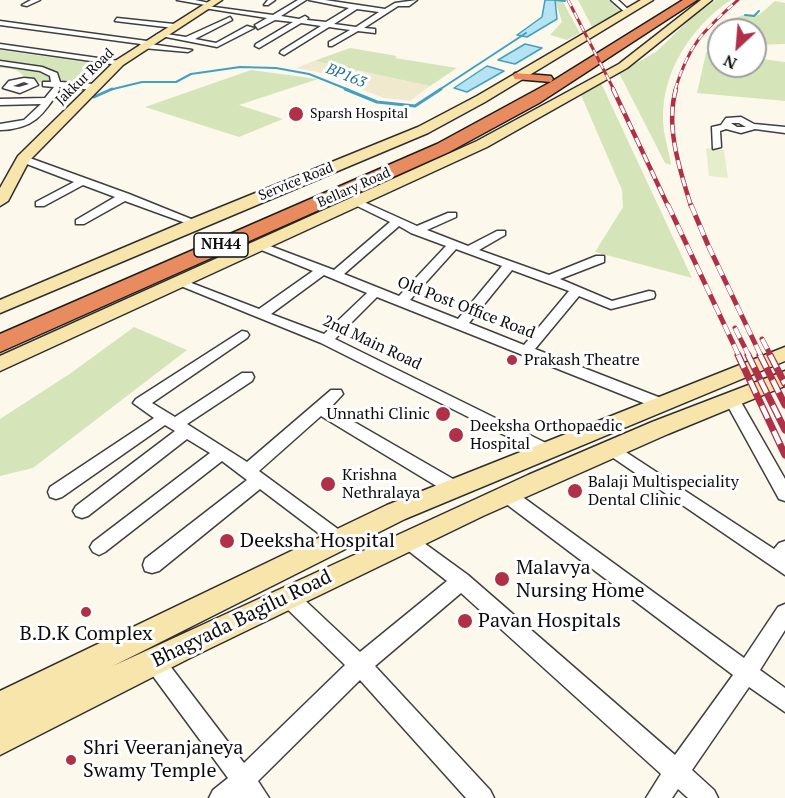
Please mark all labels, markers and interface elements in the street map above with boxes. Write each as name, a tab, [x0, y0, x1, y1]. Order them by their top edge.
north arrow	[707, 18, 767, 78]
street label: Jakkur Road	[52, 45, 118, 109]
text: N	[720, 50, 740, 75]
water label: BP163	[323, 60, 369, 92]
marker: Sparsh Hospital	[287, 105, 305, 123]
place label: Sparsh Hospital	[310, 106, 408, 122]
street label: Service Road	[256, 159, 336, 205]
street label: Bellary Road	[315, 164, 393, 212]
road number: NH44	[194, 233, 248, 257]
street label: Old Post Office Road	[395, 273, 537, 343]
street label: 2nd Main Road	[320, 312, 424, 374]
place label: Prakash Theatre	[524, 350, 640, 370]
marker: Prakash Theatre	[505, 353, 519, 367]
place label: Unnathi Clinic	[326, 404, 430, 424]
marker: Unnathi Clinic	[434, 405, 452, 423]
place label: Deeksha Orthopaedic Hospital	[470, 416, 622, 454]
marker: Deeksha Orthopaedic Hospital	[447, 426, 465, 444]
place label: Krishna Nethralaya	[342, 465, 420, 503]
place label: Balaji Multispeciality Dental Clinic	[588, 472, 739, 510]
marker: Krishna Nethralaya	[319, 475, 337, 493]
marker: Balaji Multispeciality Dental Clinic	[566, 482, 584, 500]
place label: Deeksha Hospital	[240, 529, 395, 553]
marker: Deeksha Hospital	[218, 532, 236, 550]
place label: Malavya Nursing Home	[516, 556, 645, 603]
street label: Bhagyada Bagilu Road	[148, 565, 336, 673]
marker: Malavya Nursing Home	[493, 570, 511, 588]
marker: B.D.K Complex	[79, 605, 93, 619]
place label: Pavan Hospitals	[478, 609, 621, 633]
marker: Pavan Hospitals	[456, 612, 474, 630]
place label: B.D.K Complex	[19, 622, 153, 646]
place label: Shri Veeranjaneya Swamy Temple	[83, 736, 243, 783]
marker: Shri Veeranjaneya Swamy Temple	[64, 753, 78, 767]

